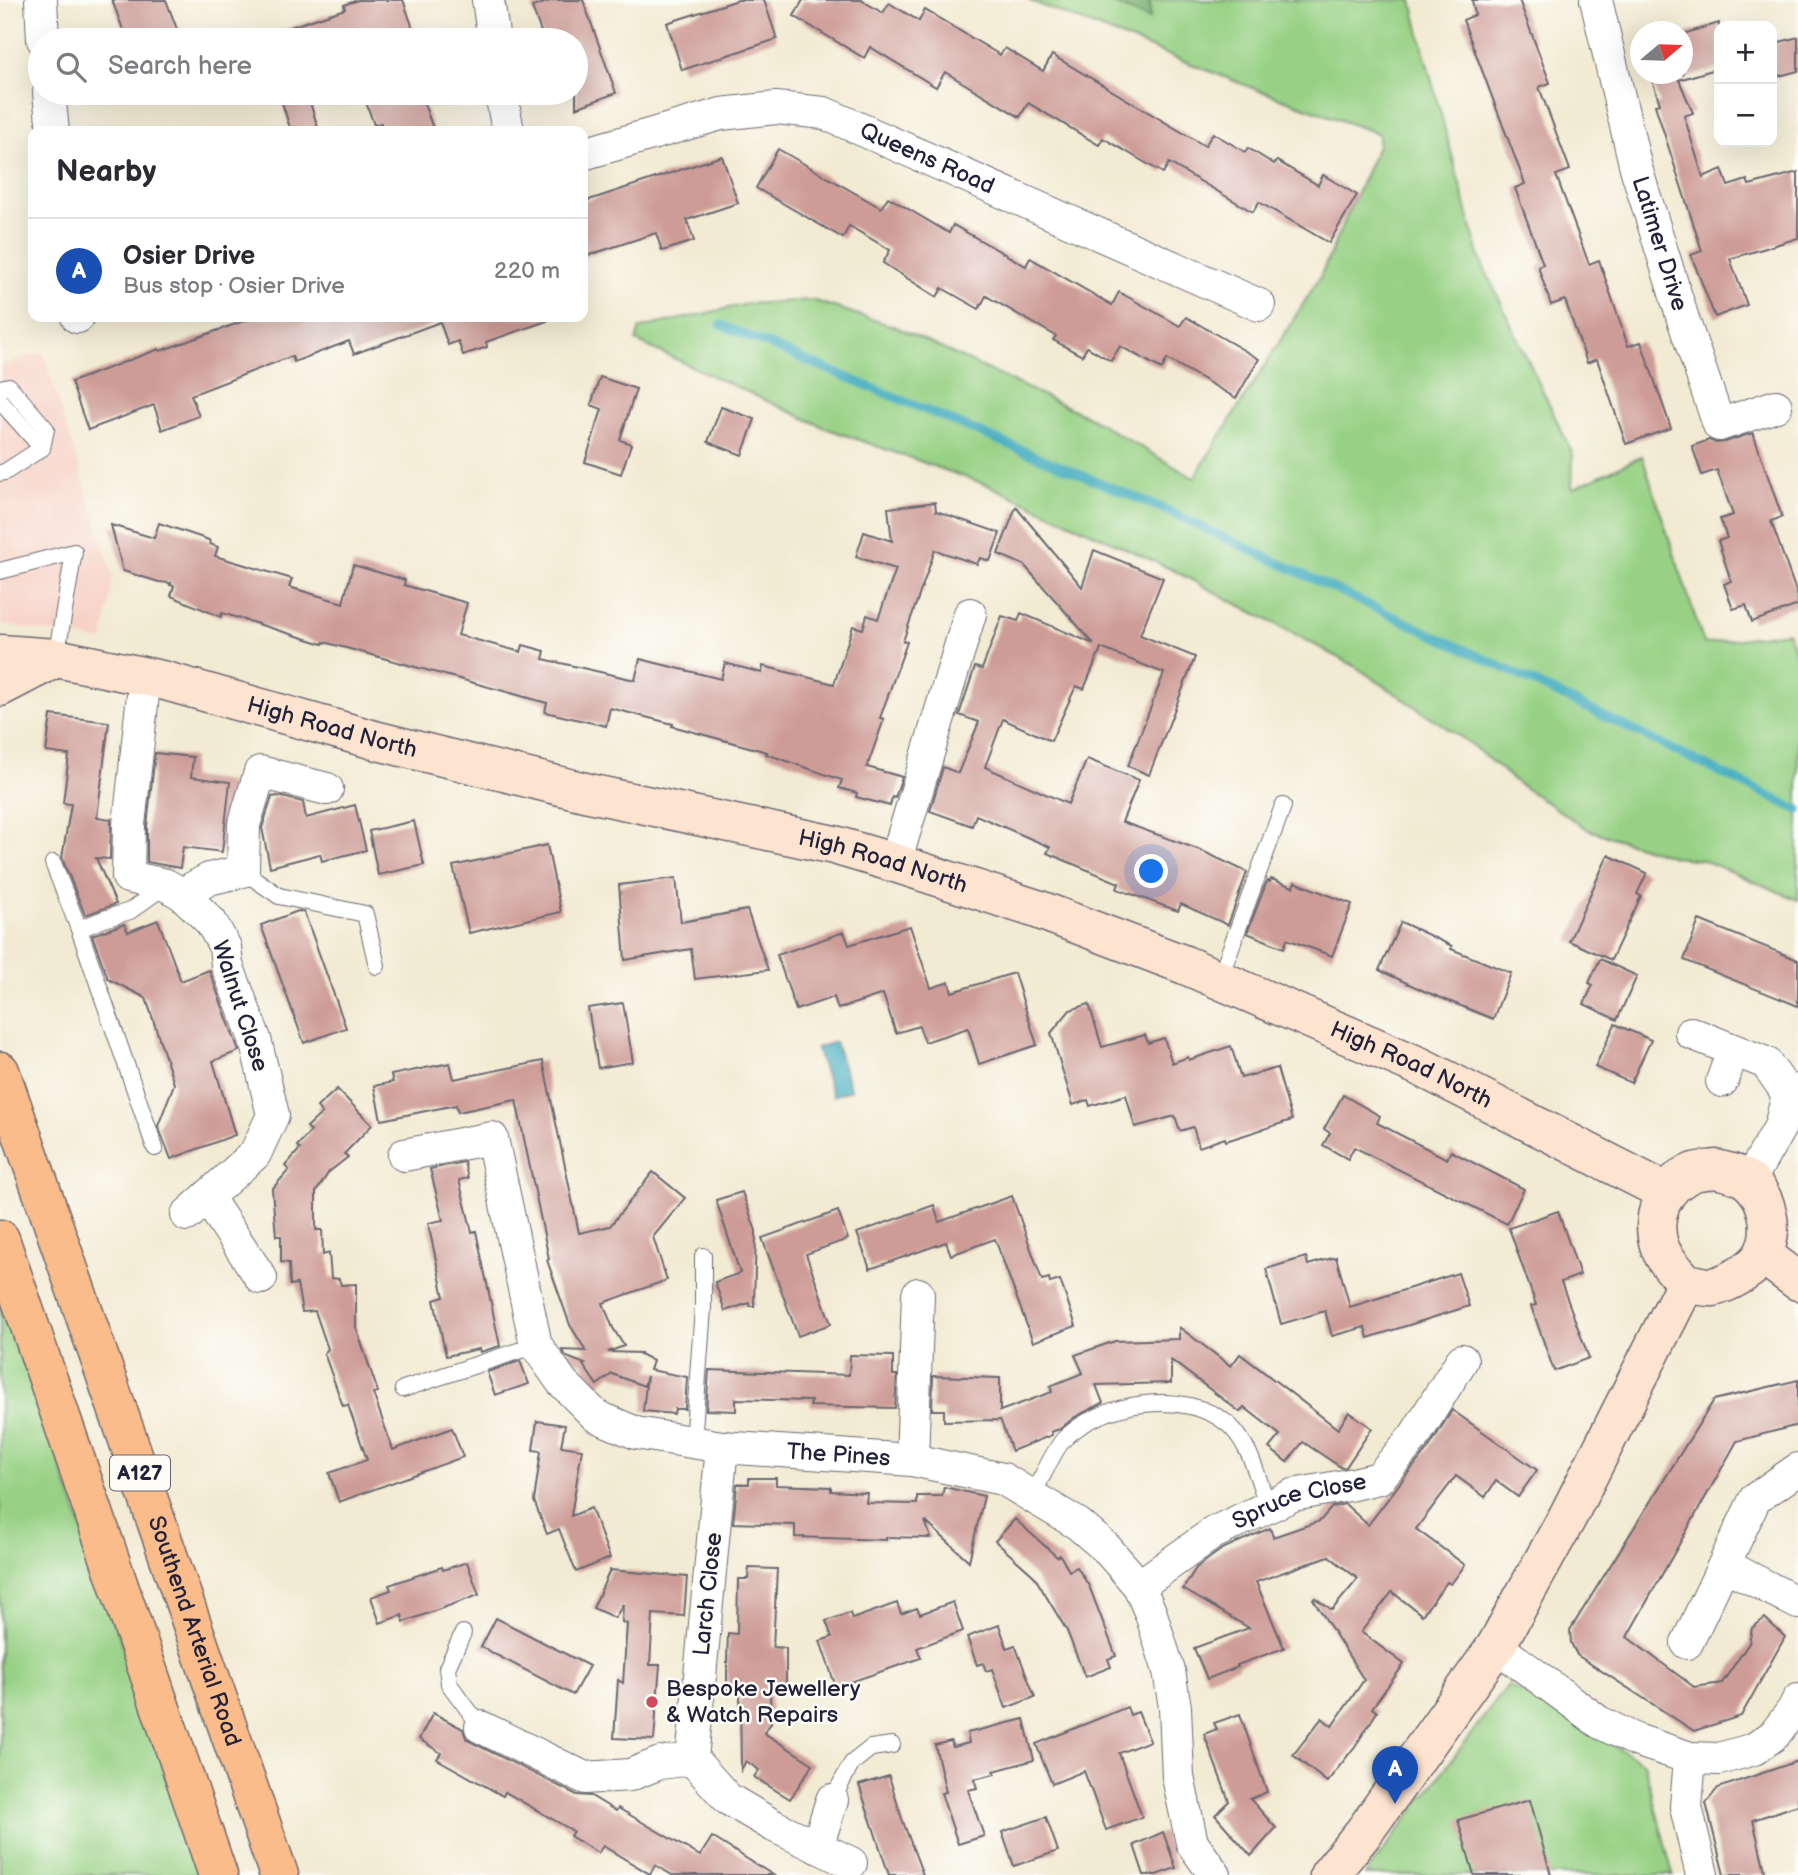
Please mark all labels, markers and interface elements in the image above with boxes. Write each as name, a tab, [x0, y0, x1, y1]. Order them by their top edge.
north arrow	[1630, 21, 1693, 84]
map controls	[1714, 21, 1777, 147]
button: +	[1714, 21, 1777, 84]
search box	[28, 28, 588, 105]
icon: search	[52, 48, 90, 86]
text: Search here	[108, 51, 252, 82]
button: −	[1714, 84, 1777, 147]
street label: Queens Road	[855, 117, 999, 200]
text: Nearby	[56, 154, 156, 190]
street label: Latimer Drive	[1625, 173, 1694, 314]
text: Osier Drive	[123, 241, 255, 272]
text: A	[72, 257, 86, 285]
text: 220 m	[494, 257, 560, 285]
text: Bus stop · Osier Drive	[123, 272, 345, 300]
street label: High Road North	[244, 691, 420, 764]
street label: High Road North	[796, 824, 971, 900]
your location	[1134, 854, 1168, 888]
street label: Walnut Close	[206, 937, 274, 1075]
street label: High Road North	[1326, 1016, 1497, 1115]
street label: The Pines	[786, 1437, 891, 1472]
road number: A127	[110, 1456, 170, 1490]
street label: Spruce Close	[1228, 1467, 1369, 1536]
street label: Southend Arterial Road	[142, 1512, 247, 1750]
street label: Larch Close	[688, 1531, 728, 1657]
place label: Bespoke Jewellery & Watch Repairs	[666, 1675, 861, 1729]
marker: Bespoke Jewellery & Watch Repairs	[644, 1694, 660, 1710]
pin: A	[1372, 1746, 1418, 1804]

